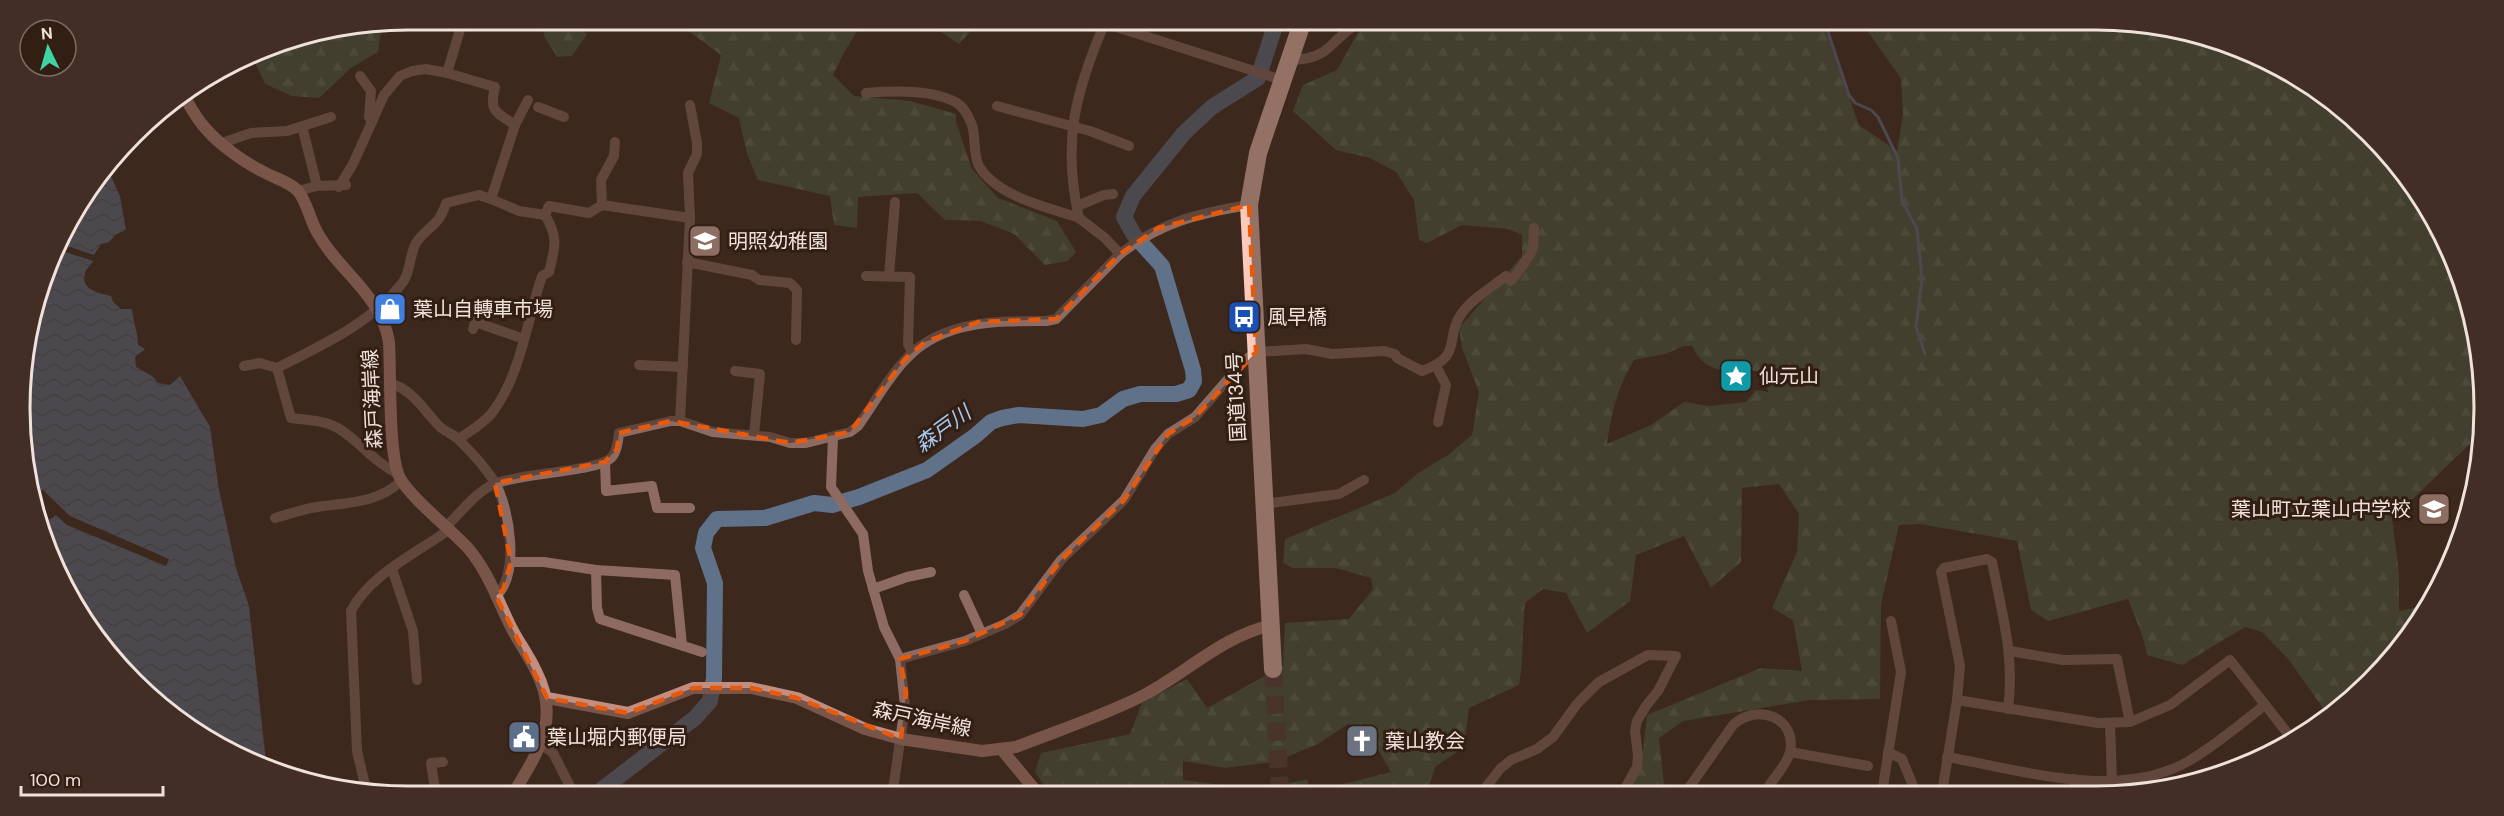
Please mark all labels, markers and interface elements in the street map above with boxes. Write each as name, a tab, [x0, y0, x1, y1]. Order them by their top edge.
north arrow	[18, 18, 78, 78]
text: N	[40, 23, 53, 45]
school or university icon: 明照幼稚園	[687, 223, 723, 259]
place label: 明照幼稚園	[728, 228, 828, 254]
shop icon: 葉山自轉車市場	[372, 291, 408, 327]
place label: 葉山自轉車市場	[413, 296, 553, 322]
bus stop icon: 風早橋	[1226, 299, 1262, 335]
place label: 風早橋	[1267, 304, 1327, 330]
street label: 森戸海岸線	[356, 348, 388, 450]
street label: 国道134号	[1221, 351, 1251, 443]
place icon: 仙元山	[1718, 358, 1754, 394]
place label: 仙元山	[1759, 363, 1819, 389]
water label: 森戸川	[909, 398, 978, 459]
school or university icon: 葉山町立葉山中学校	[2416, 491, 2452, 527]
place label: 葉山町立葉山中学校	[2231, 496, 2411, 522]
street label: 森戸海岸線	[870, 696, 974, 742]
public building icon: 葉山堀内郵便局	[506, 719, 542, 755]
church icon: 葉山教会	[1344, 723, 1380, 759]
place label: 葉山堀内郵便局	[547, 724, 687, 750]
place label: 葉山教会	[1385, 728, 1465, 754]
scale bar	[21, 759, 164, 797]
text: 100 m	[30, 768, 81, 792]

